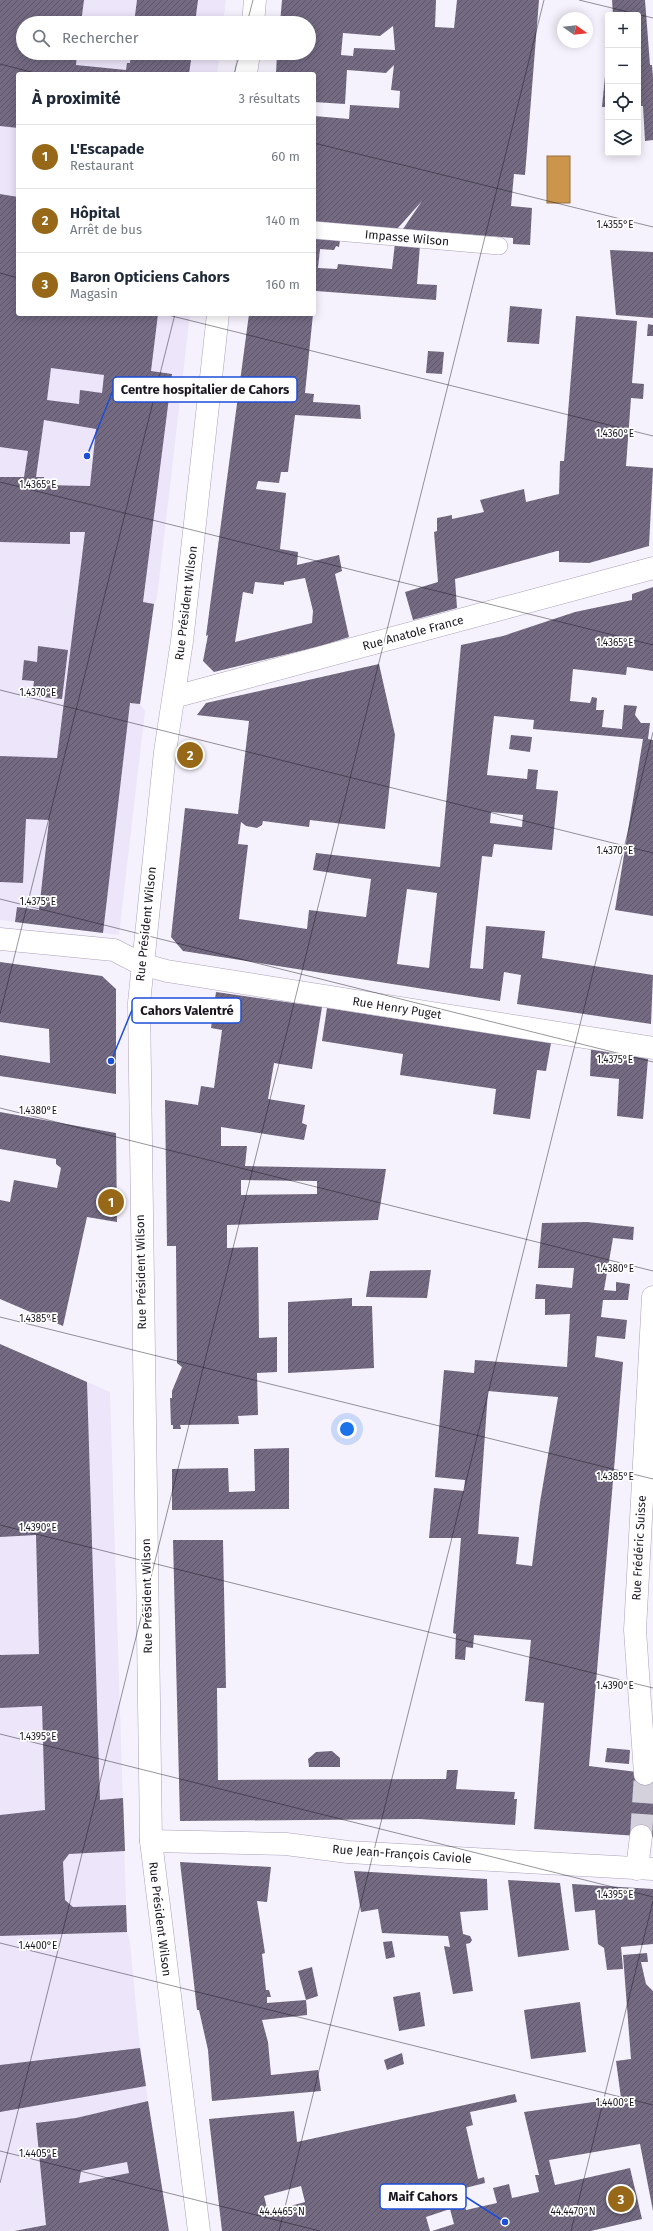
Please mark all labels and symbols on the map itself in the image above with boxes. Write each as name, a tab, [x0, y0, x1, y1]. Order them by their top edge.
north arrow	[557, 12, 593, 48]
text: 1.4355°E	[597, 219, 634, 231]
street label: Impasse Wilson	[364, 227, 450, 249]
callout: Centre hospitalier de Cahors	[113, 377, 297, 402]
text: Centre hospitalier de Cahors	[121, 382, 290, 397]
text: 1.4360°E	[596, 428, 634, 440]
text: 1.4365°E	[19, 479, 57, 491]
street label: Rue Président Wilson	[172, 545, 200, 661]
street label: Rue Anatole France	[361, 613, 465, 653]
text: 1.4365°E	[596, 637, 634, 649]
text: 1.4370°E	[20, 687, 56, 699]
pin: 2	[177, 740, 203, 770]
text: 1.4370°E	[597, 845, 633, 857]
street label: Rue Président Wilson	[133, 866, 159, 982]
text: 1.4375°E	[20, 896, 56, 908]
street label: Rue Henry Puget	[351, 994, 443, 1022]
callout: Cahors Valentré	[132, 998, 241, 1023]
text: Cahors Valentré	[140, 1003, 234, 1018]
text: 1.4375°E	[597, 1054, 633, 1066]
text: 1.4380°E	[19, 1105, 57, 1117]
pin: 1	[98, 1187, 124, 1217]
street label: Rue Président Wilson	[133, 1214, 149, 1330]
text: 1.4380°E	[596, 1263, 634, 1275]
text: 1.4385°E	[19, 1313, 57, 1325]
your location	[337, 1419, 357, 1439]
text: 1.4385°E	[596, 1471, 634, 1483]
street label: Rue Frédéric Suisse	[629, 1495, 649, 1601]
text: 1.4390°E	[19, 1522, 57, 1534]
street label: Rue Président Wilson	[139, 1538, 155, 1654]
text: 1.4390°E	[596, 1680, 634, 1692]
text: 1.4395°E	[19, 1731, 57, 1743]
street label: Rue Jean-François Caviole	[332, 1842, 472, 1866]
street label: Rue Président Wilson	[146, 1861, 174, 1977]
text: 1.4395°E	[596, 1889, 634, 1901]
text: 1.4400°E	[19, 1940, 57, 1952]
text: 1.4400°E	[596, 2097, 634, 2109]
text: 1.4405°E	[19, 2148, 57, 2160]
callout: Maif Cahors	[380, 2184, 466, 2209]
pin: 3	[608, 2184, 634, 2214]
text: Maif Cahors	[388, 2189, 459, 2204]
text: 44.4465°N	[259, 2206, 305, 2218]
text: 44.4470°N	[550, 2206, 596, 2218]

